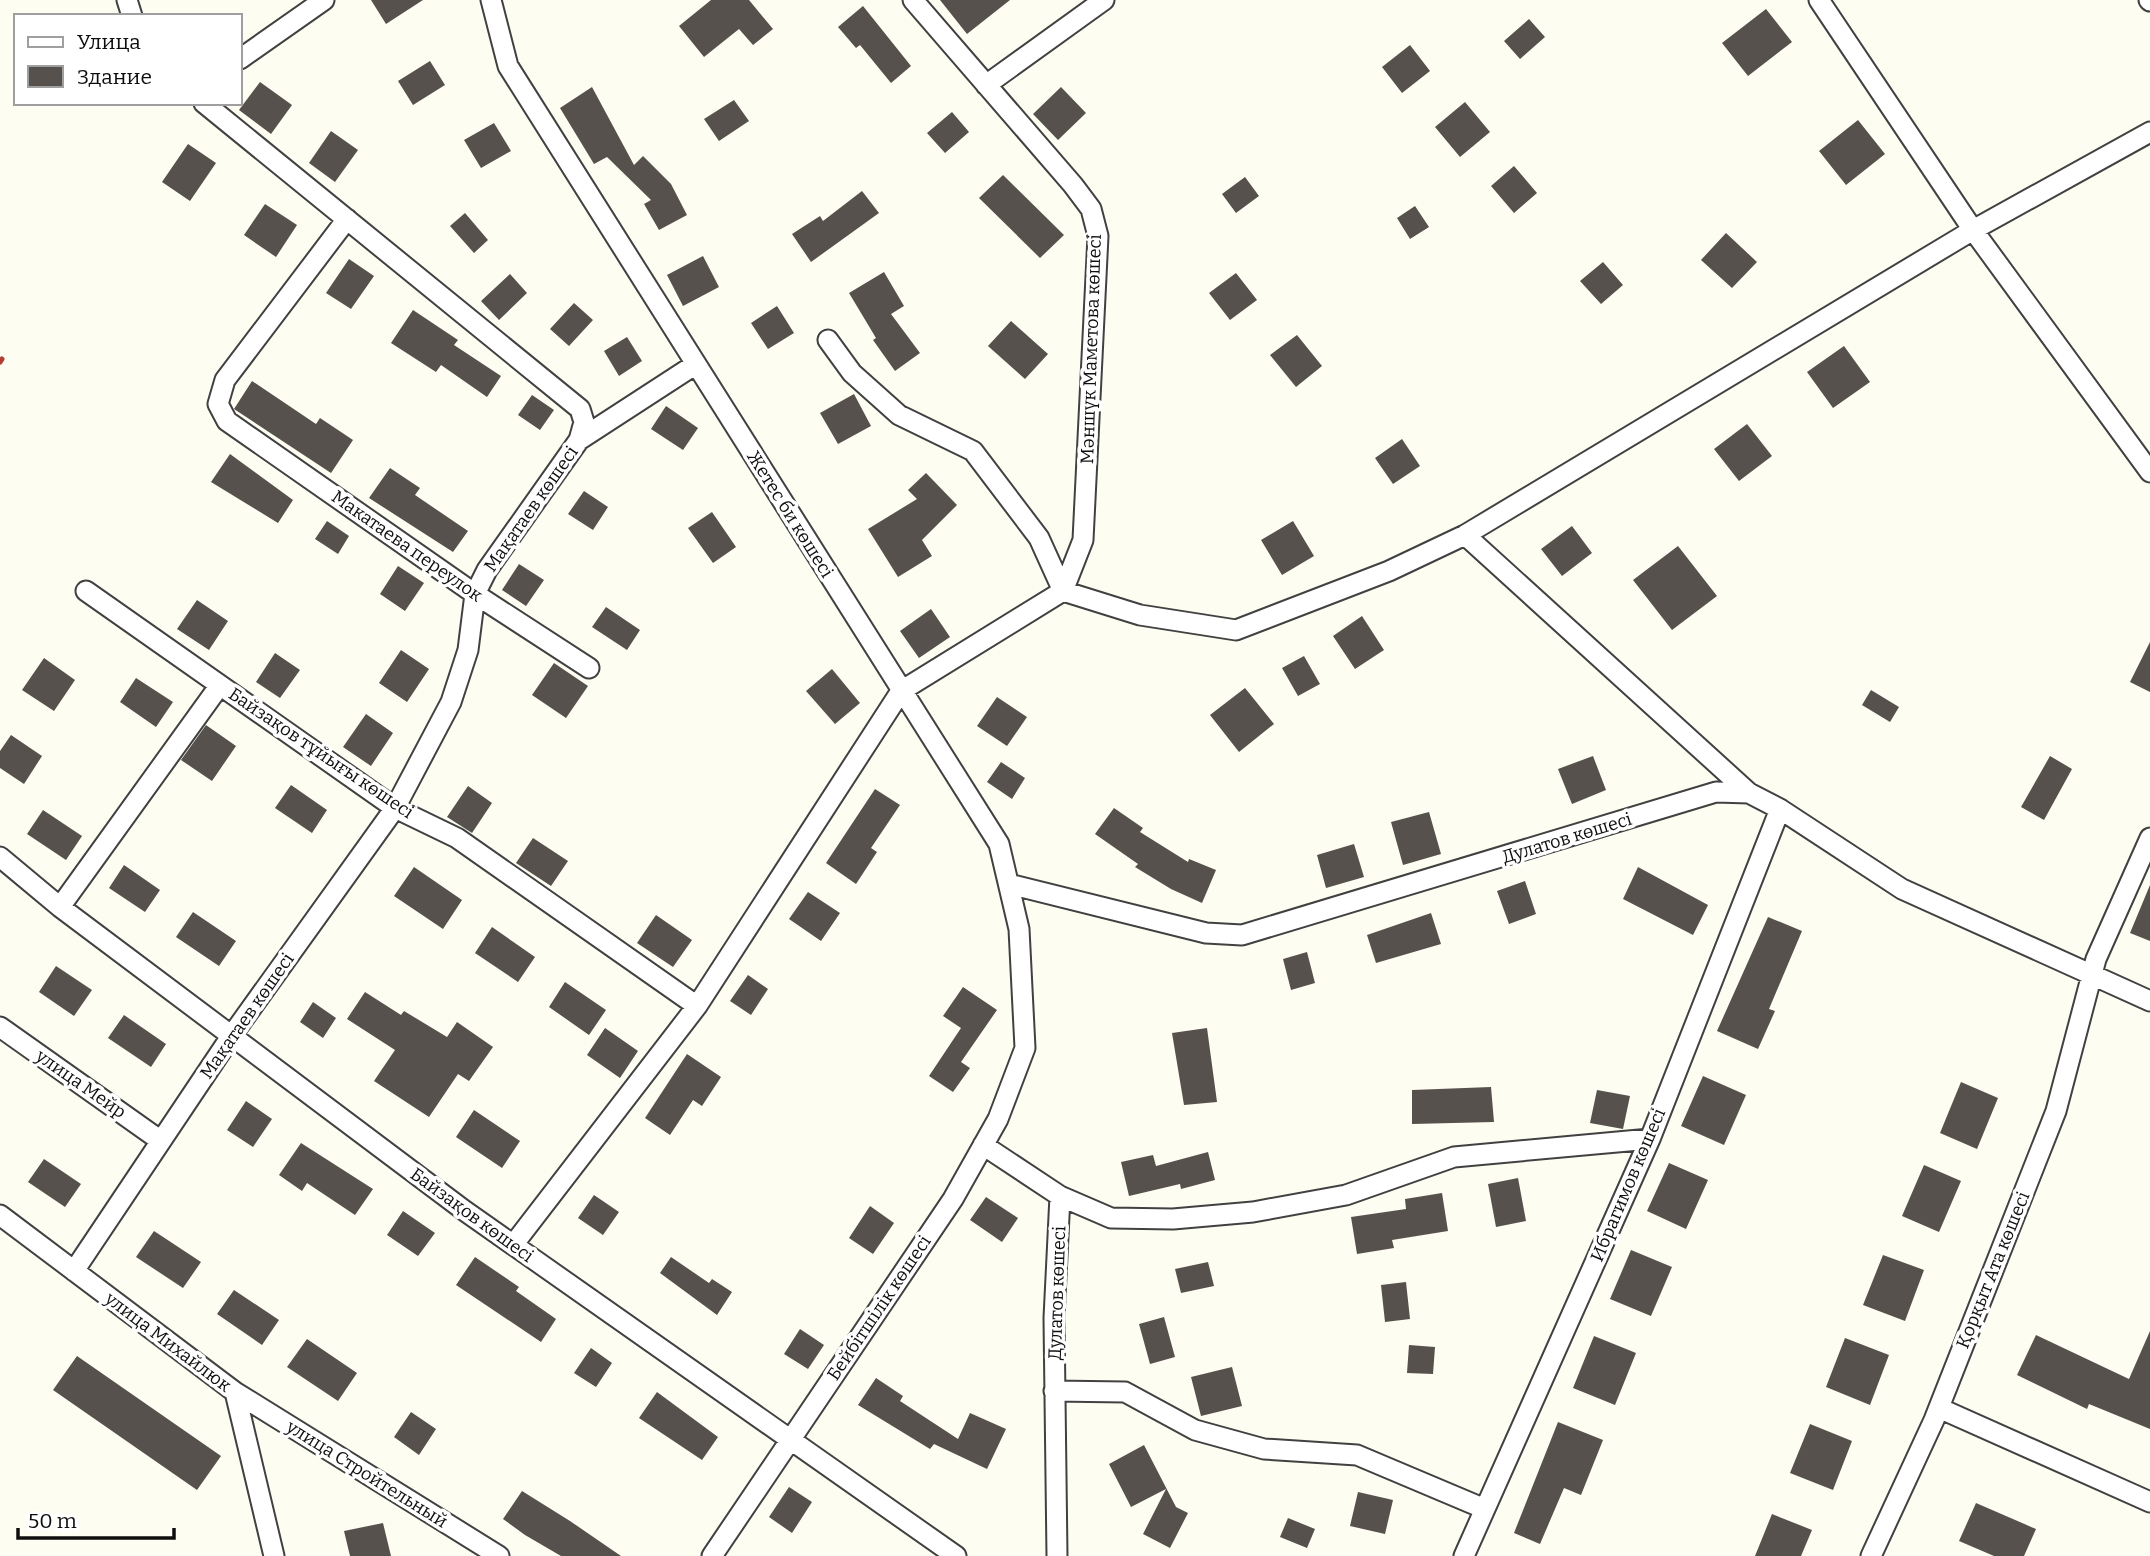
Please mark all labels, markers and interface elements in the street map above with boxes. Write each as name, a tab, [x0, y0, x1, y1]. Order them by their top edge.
legend	[14, 14, 242, 105]
text: Улица	[77, 29, 141, 55]
text: Здание	[77, 64, 152, 90]
street label: Мәншүк Маметова көшесі	[1076, 234, 1106, 464]
street label: Мақатаев көшесі	[479, 442, 583, 576]
street label: Жетес би көшесі	[742, 446, 838, 582]
street label: Макатаева переулок	[327, 486, 487, 607]
street label: Байзақов тұйығы көшесі	[224, 683, 418, 823]
street label: Дулатов көшесі	[1500, 808, 1634, 868]
street label: Мақатаев көшесі	[195, 949, 299, 1083]
street label: улица Мейр	[31, 1044, 130, 1123]
street label: Ибрагимов көшесі	[1586, 1105, 1670, 1265]
street label: Байзақов көшесі	[406, 1163, 538, 1267]
street label: Қорқыт Ата көшесі	[1952, 1188, 2034, 1352]
street label: Дулатов көшесі	[1044, 1225, 1070, 1361]
street label: Бейбітшілік көшесі	[822, 1231, 936, 1385]
street label: улица Михайлюк	[100, 1287, 236, 1397]
street label: улица Стройтельный	[282, 1415, 452, 1533]
scale bar	[18, 1496, 173, 1540]
text: 50 m	[28, 1508, 77, 1534]

